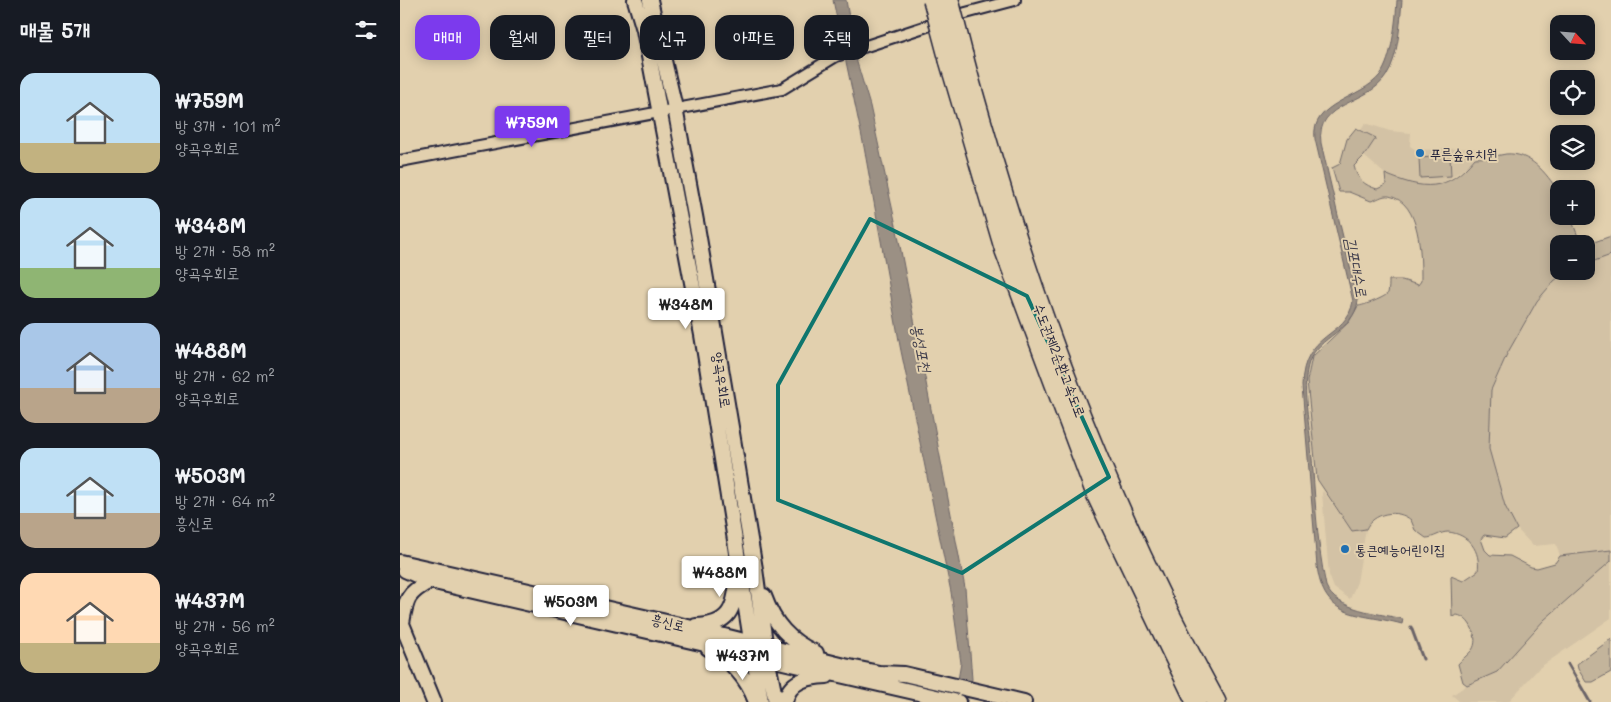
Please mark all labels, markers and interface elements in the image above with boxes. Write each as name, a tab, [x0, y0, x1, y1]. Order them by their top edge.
chip: 매매	[415, 15, 480, 60]
chip: 월세	[490, 15, 555, 60]
chip: 필터	[565, 15, 630, 60]
chip: 신규	[640, 15, 705, 60]
chip: 아파트	[715, 15, 794, 60]
chip: 주택	[804, 15, 869, 60]
north arrow	[1550, 15, 1595, 60]
map controls	[1550, 15, 1595, 280]
text: 매물 5개	[20, 16, 91, 43]
icon: filters	[352, 16, 380, 44]
button: locate	[1550, 70, 1595, 115]
text: ₩759M	[175, 86, 244, 113]
icon: home	[60, 93, 120, 153]
pin: ₩759M	[497, 106, 567, 148]
text: ₩759M	[506, 111, 558, 132]
text: 방 3개 · 101 m²	[175, 115, 281, 136]
button: layers	[1550, 125, 1595, 170]
text: 양곡우회로	[175, 137, 239, 158]
place label: 푸른숲유치원	[1430, 144, 1498, 163]
marker: 푸른숲유치원	[1414, 147, 1426, 159]
button: +	[1550, 180, 1595, 225]
text: ₩348M	[175, 211, 247, 238]
icon: home	[60, 218, 120, 278]
water label: 김포대수로	[1341, 235, 1373, 299]
button: −	[1550, 235, 1595, 280]
text: 방 2개 · 58 m²	[175, 240, 275, 261]
text: 양곡우회로	[175, 262, 239, 283]
pin: ₩348M	[651, 288, 721, 330]
text: ₩348M	[659, 293, 713, 314]
street label: 수도권제2순환고속도로	[1030, 300, 1090, 420]
water label: 봉성포천	[908, 322, 937, 375]
text: ₩488M	[175, 336, 247, 363]
icon: home	[60, 343, 120, 403]
street label: 양곡우회로	[708, 351, 736, 409]
text: 방 2개 · 62 m²	[175, 365, 275, 386]
text: 양곡우회로	[175, 387, 239, 408]
text: ₩503M	[175, 461, 246, 488]
icon: home	[60, 468, 120, 528]
text: 방 2개 · 64 m²	[175, 490, 275, 511]
text: 흥신로	[175, 512, 214, 533]
place label: 통큰예능어린이집	[1355, 540, 1445, 559]
marker: 통큰예능어린이집	[1339, 543, 1351, 555]
pin: ₩488M	[685, 556, 755, 598]
text: ₩488M	[693, 561, 747, 582]
pin: ₩503M	[536, 584, 606, 627]
text: ₩437M	[175, 586, 245, 613]
text: ₩503M	[544, 590, 598, 611]
icon: home	[60, 593, 120, 653]
street label: 흥신로	[649, 609, 687, 635]
text: 방 2개 · 56 m²	[175, 615, 275, 636]
text: 양곡우회로	[175, 637, 239, 658]
pin: ₩437M	[708, 638, 778, 681]
text: ₩437M	[716, 644, 770, 665]

